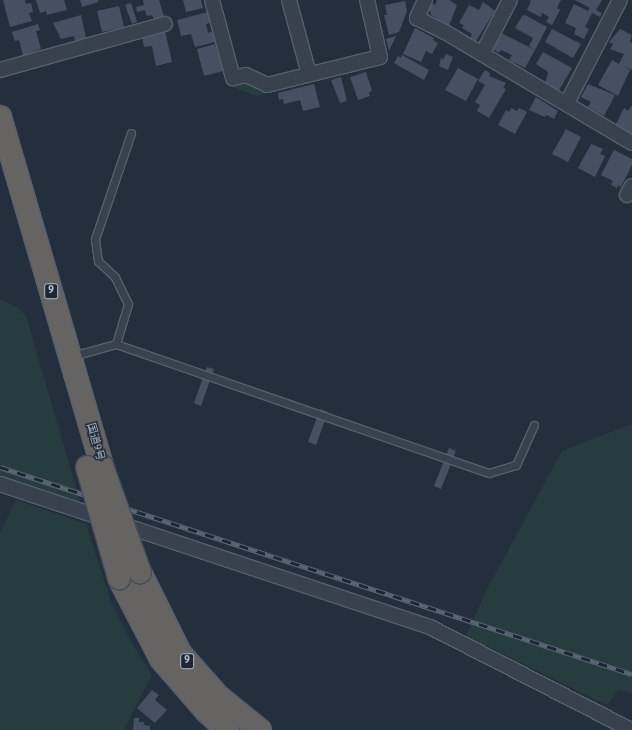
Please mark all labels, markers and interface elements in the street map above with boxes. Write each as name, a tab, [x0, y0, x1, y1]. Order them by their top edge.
road number: 9	[44, 283, 58, 299]
street label: 国道9号	[83, 422, 107, 462]
road number: 9	[180, 653, 194, 669]

